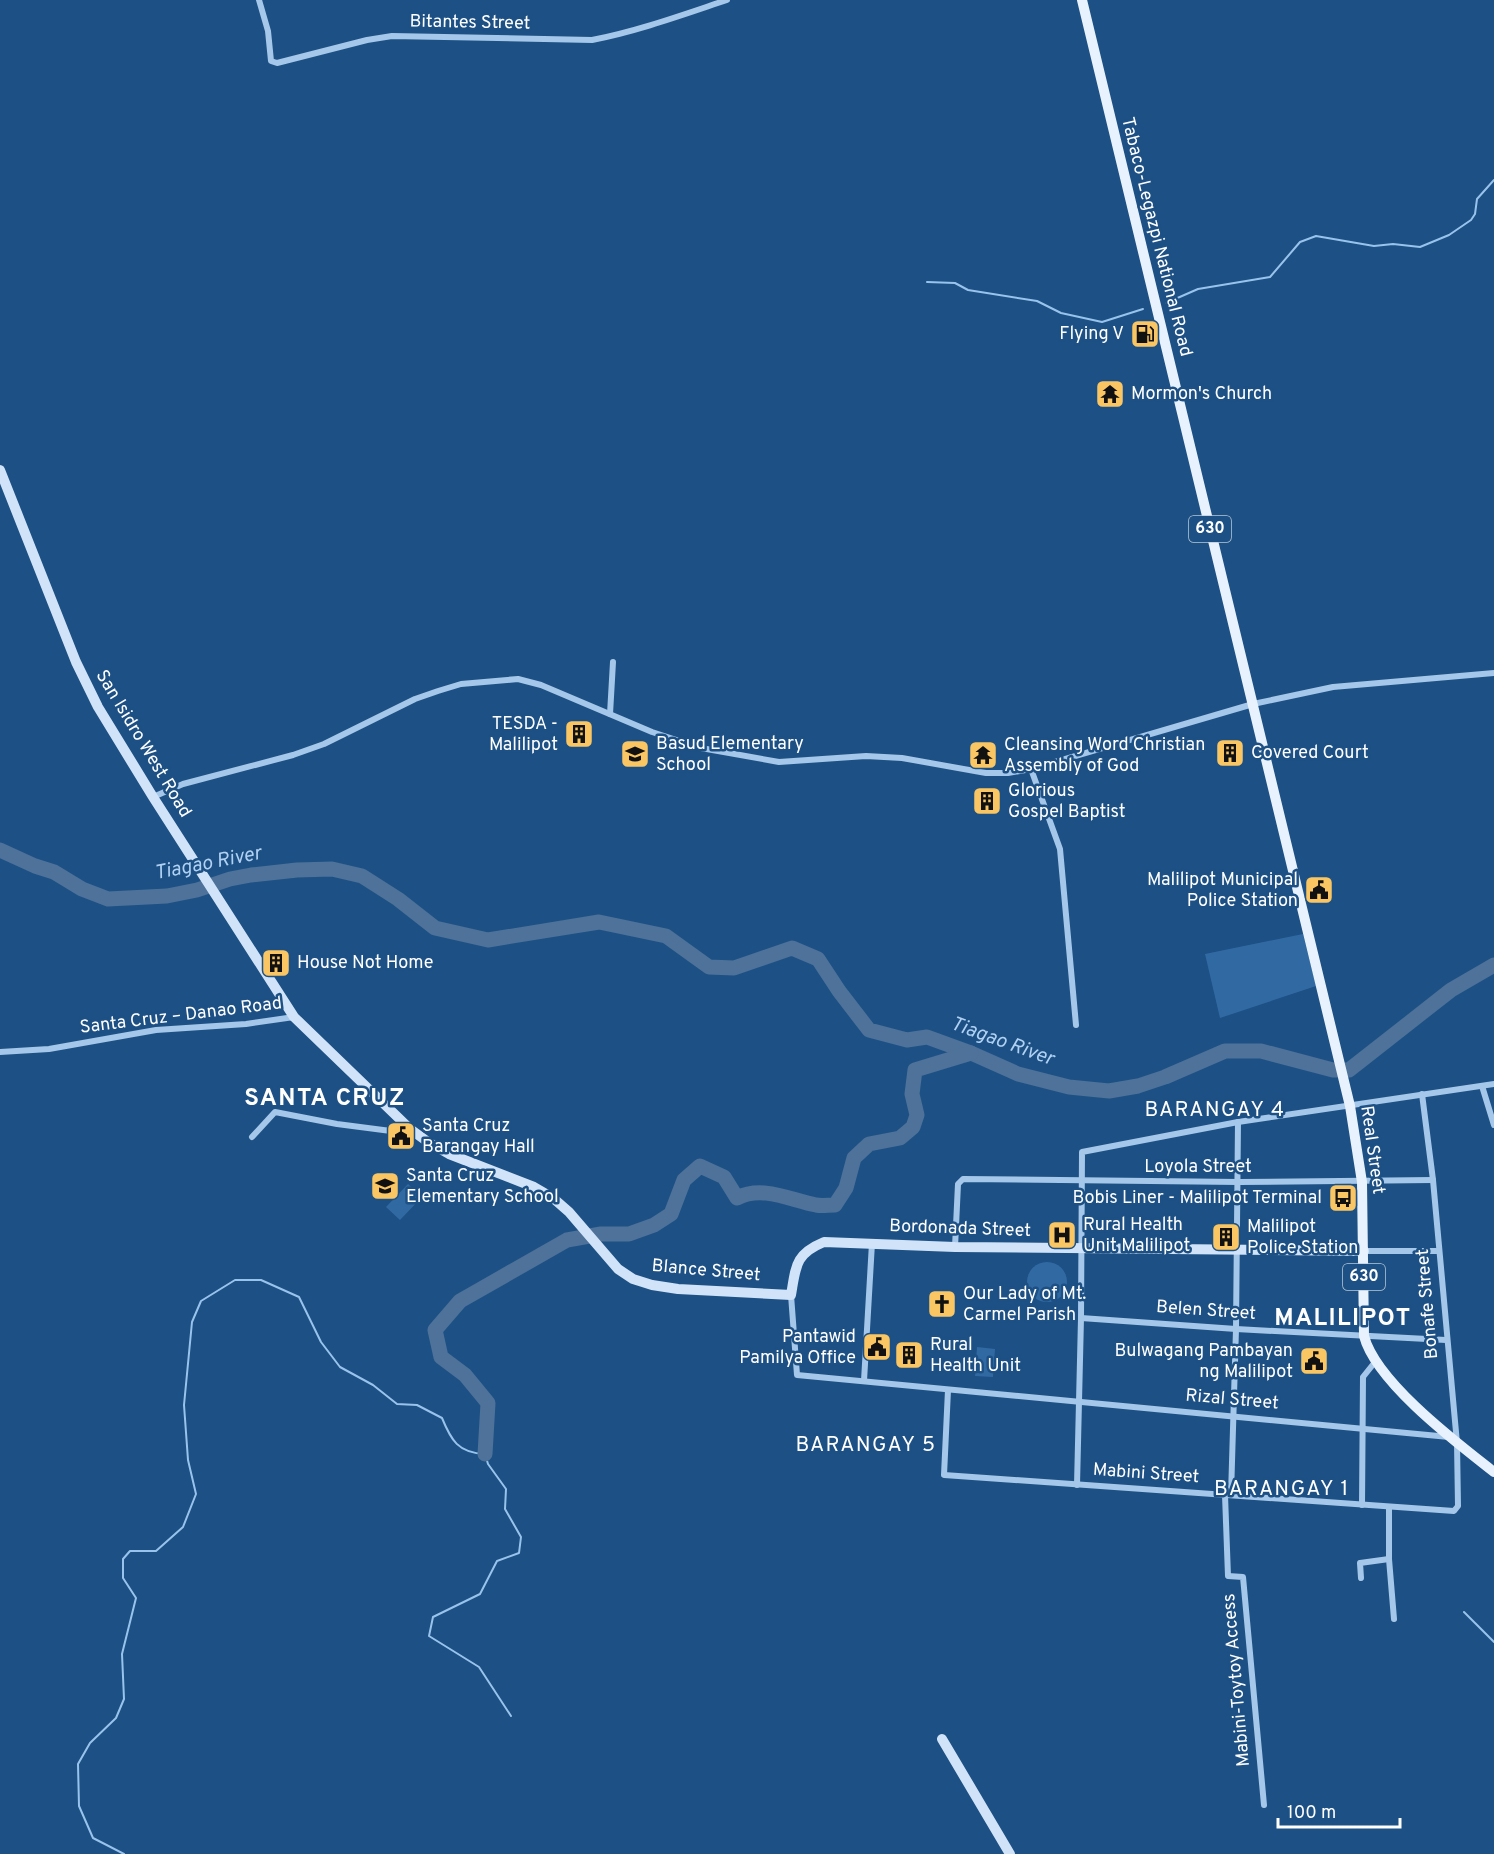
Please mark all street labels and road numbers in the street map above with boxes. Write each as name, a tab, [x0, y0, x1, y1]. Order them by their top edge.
street label: Bitantes Street	[409, 10, 531, 36]
street label: Tabaco-Legazpi National Road	[1115, 115, 1197, 359]
road number: 630	[1189, 516, 1231, 542]
street label: San Isidro West Road	[90, 666, 196, 822]
street label: Santa Cruz – Danao Road	[79, 992, 283, 1040]
street label: Real Street	[1354, 1104, 1390, 1196]
street label: Loyola Street	[1144, 1156, 1252, 1179]
street label: Bordonada Street	[889, 1215, 1031, 1243]
street label: Bonafe Street	[1412, 1248, 1444, 1360]
street label: Blance Street	[651, 1255, 761, 1287]
road number: 630	[1343, 1264, 1385, 1290]
street label: Belen Street	[1155, 1296, 1257, 1326]
street label: Rizal Street	[1184, 1384, 1280, 1416]
street label: Mabini Street	[1092, 1459, 1200, 1489]
street label: Mabini-Toytoy Access	[1218, 1592, 1256, 1768]

